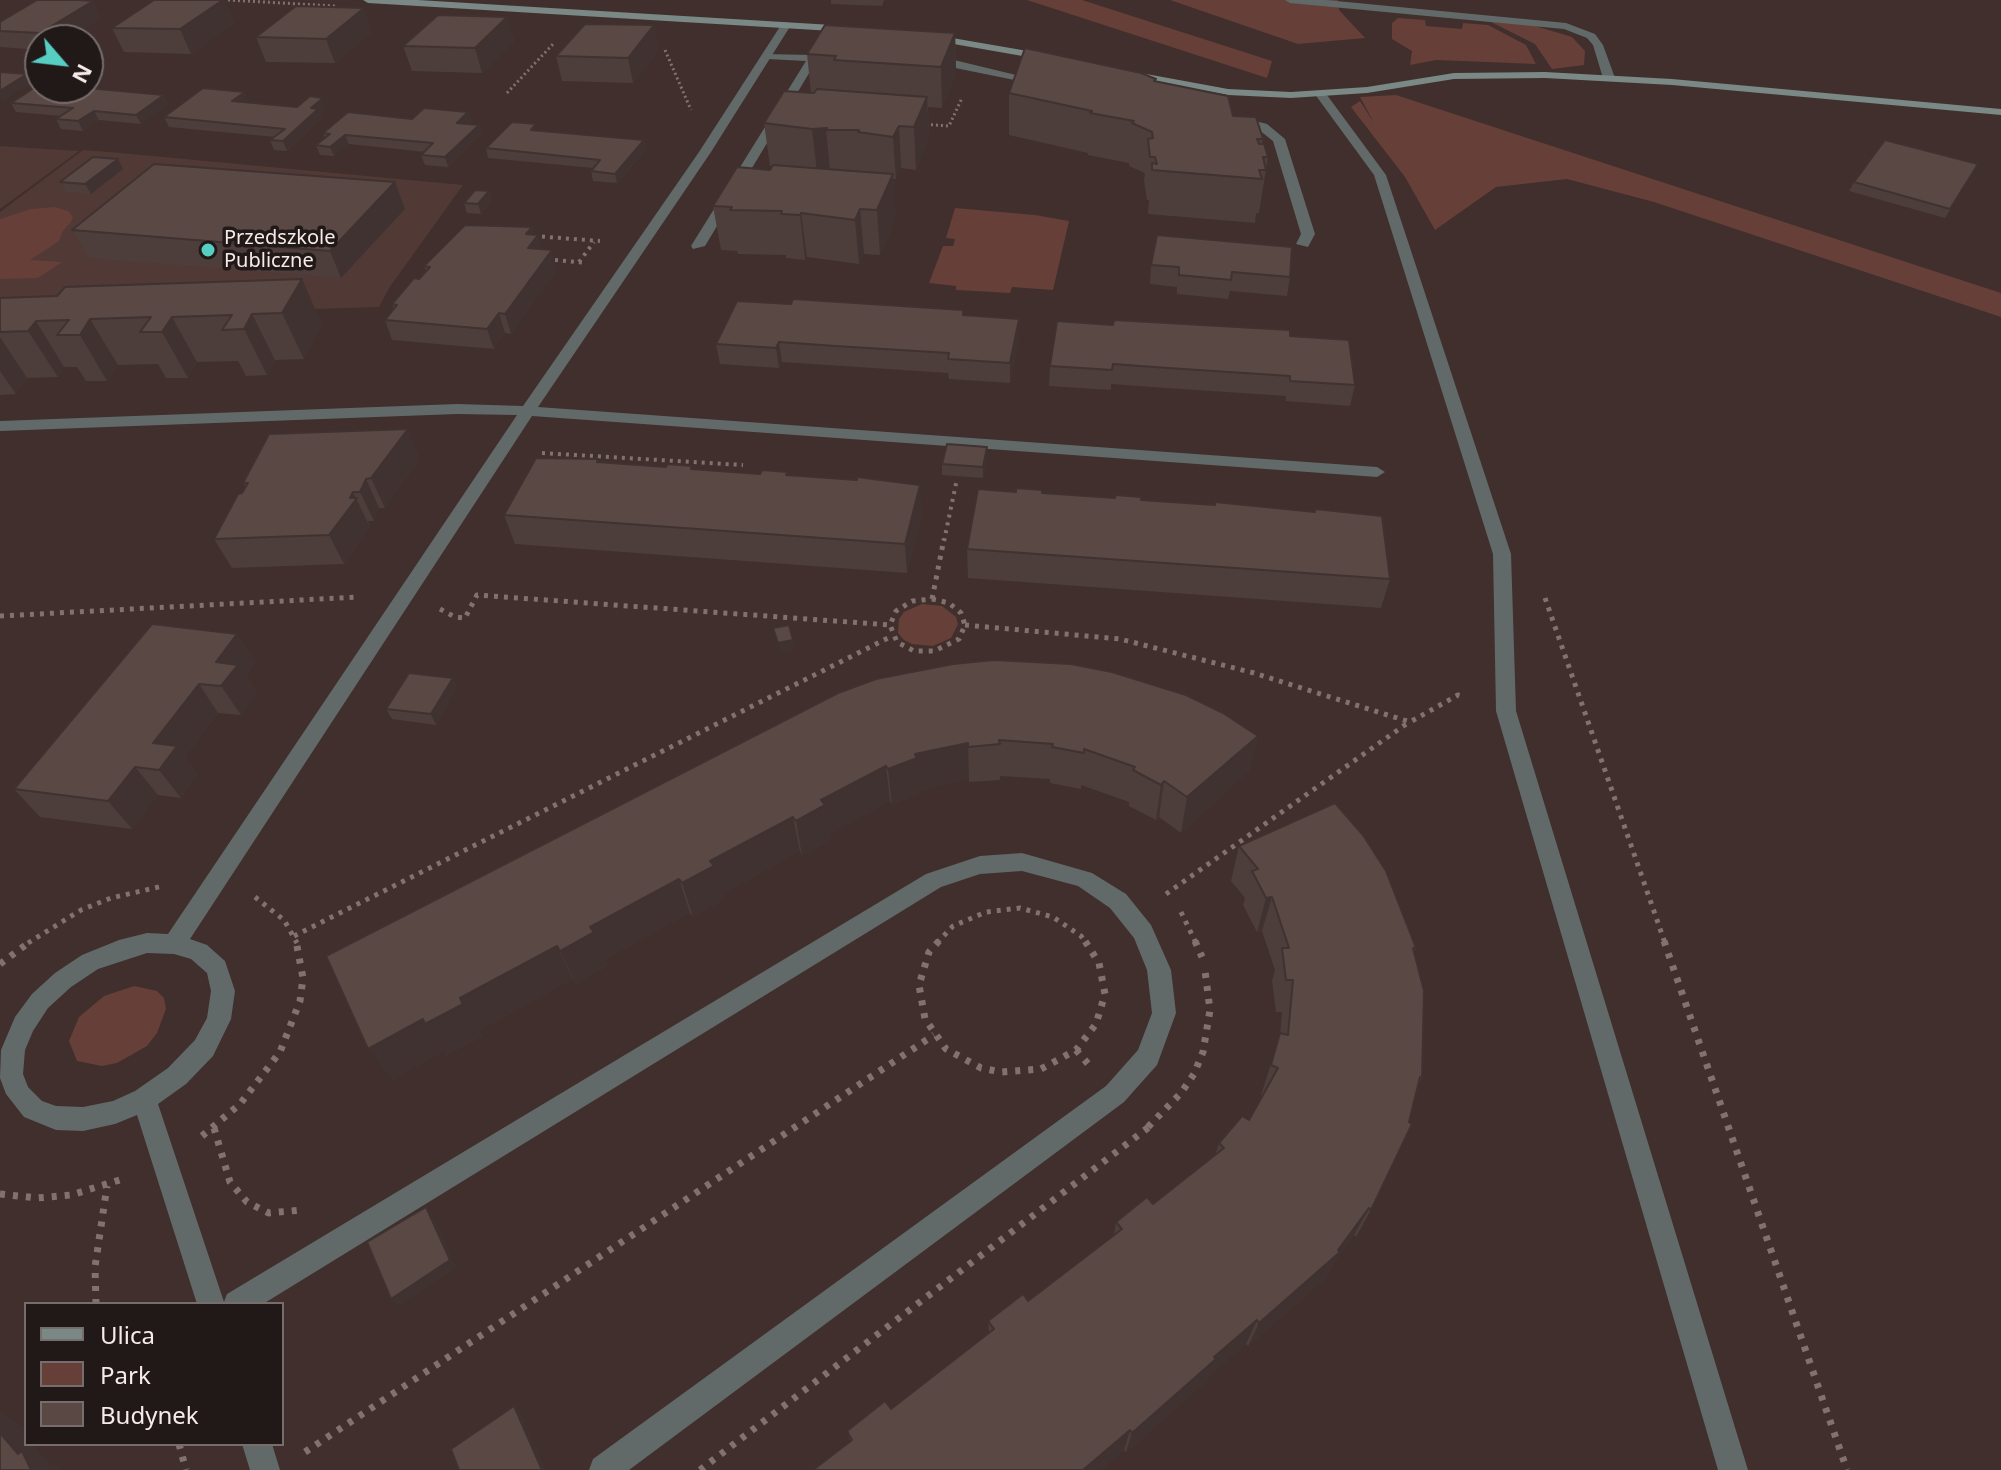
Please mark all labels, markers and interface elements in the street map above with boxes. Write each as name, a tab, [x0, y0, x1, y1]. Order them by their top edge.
north arrow	[24, 24, 104, 104]
text: N	[66, 59, 101, 89]
place label: Przedszkole Publiczne	[224, 226, 336, 273]
marker: Przedszkole Publiczne	[199, 241, 217, 259]
legend	[24, 1302, 284, 1446]
text: Ulica	[100, 1318, 155, 1351]
text: Park	[100, 1358, 151, 1391]
text: Budynek	[100, 1398, 199, 1431]

